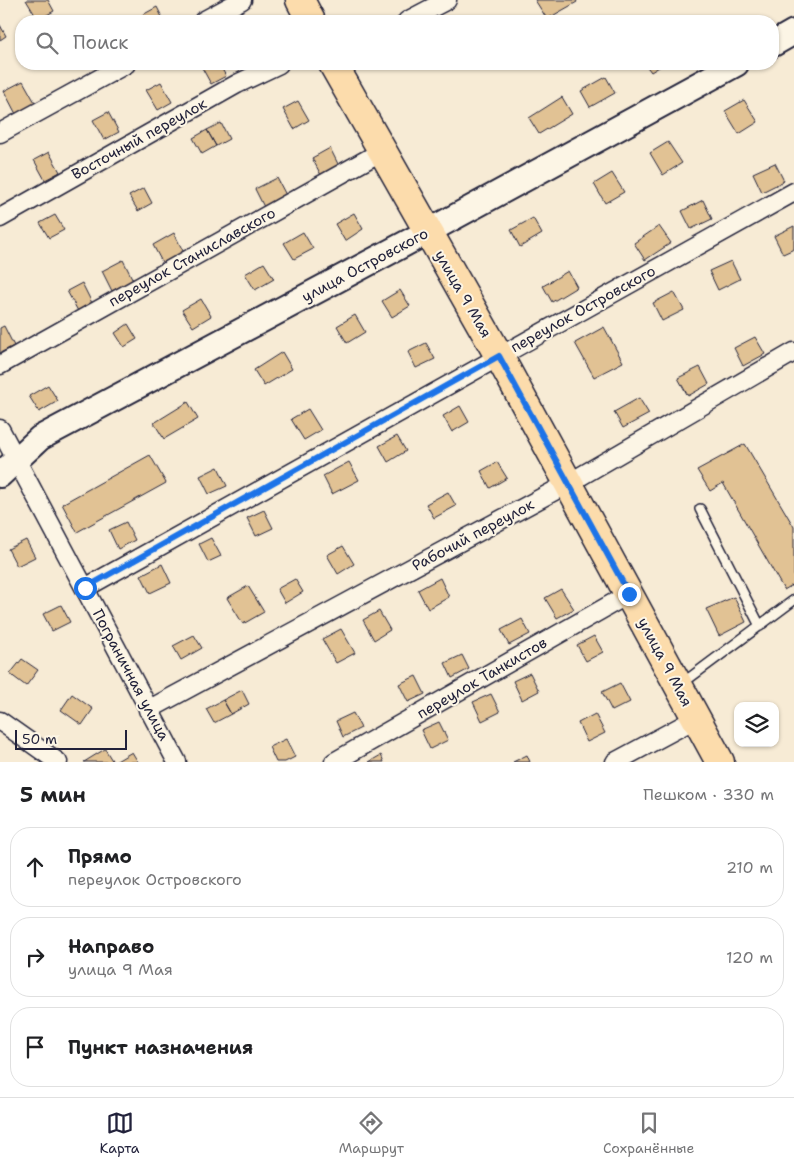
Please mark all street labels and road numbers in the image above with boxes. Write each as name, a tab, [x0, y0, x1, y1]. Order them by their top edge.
street label: Восточный переулок	[68, 94, 210, 184]
street label: переулок Станиславского	[105, 203, 279, 311]
street label: улица Островского	[298, 223, 432, 307]
street label: улица 9 Мая	[430, 246, 496, 342]
street label: переулок Островского	[507, 261, 659, 357]
street label: Рабочий переулок	[409, 494, 538, 576]
street label: Пограничная улица	[88, 606, 174, 745]
street label: улица 9 Мая	[633, 614, 697, 710]
street label: переулок Танкистов	[413, 633, 551, 723]

